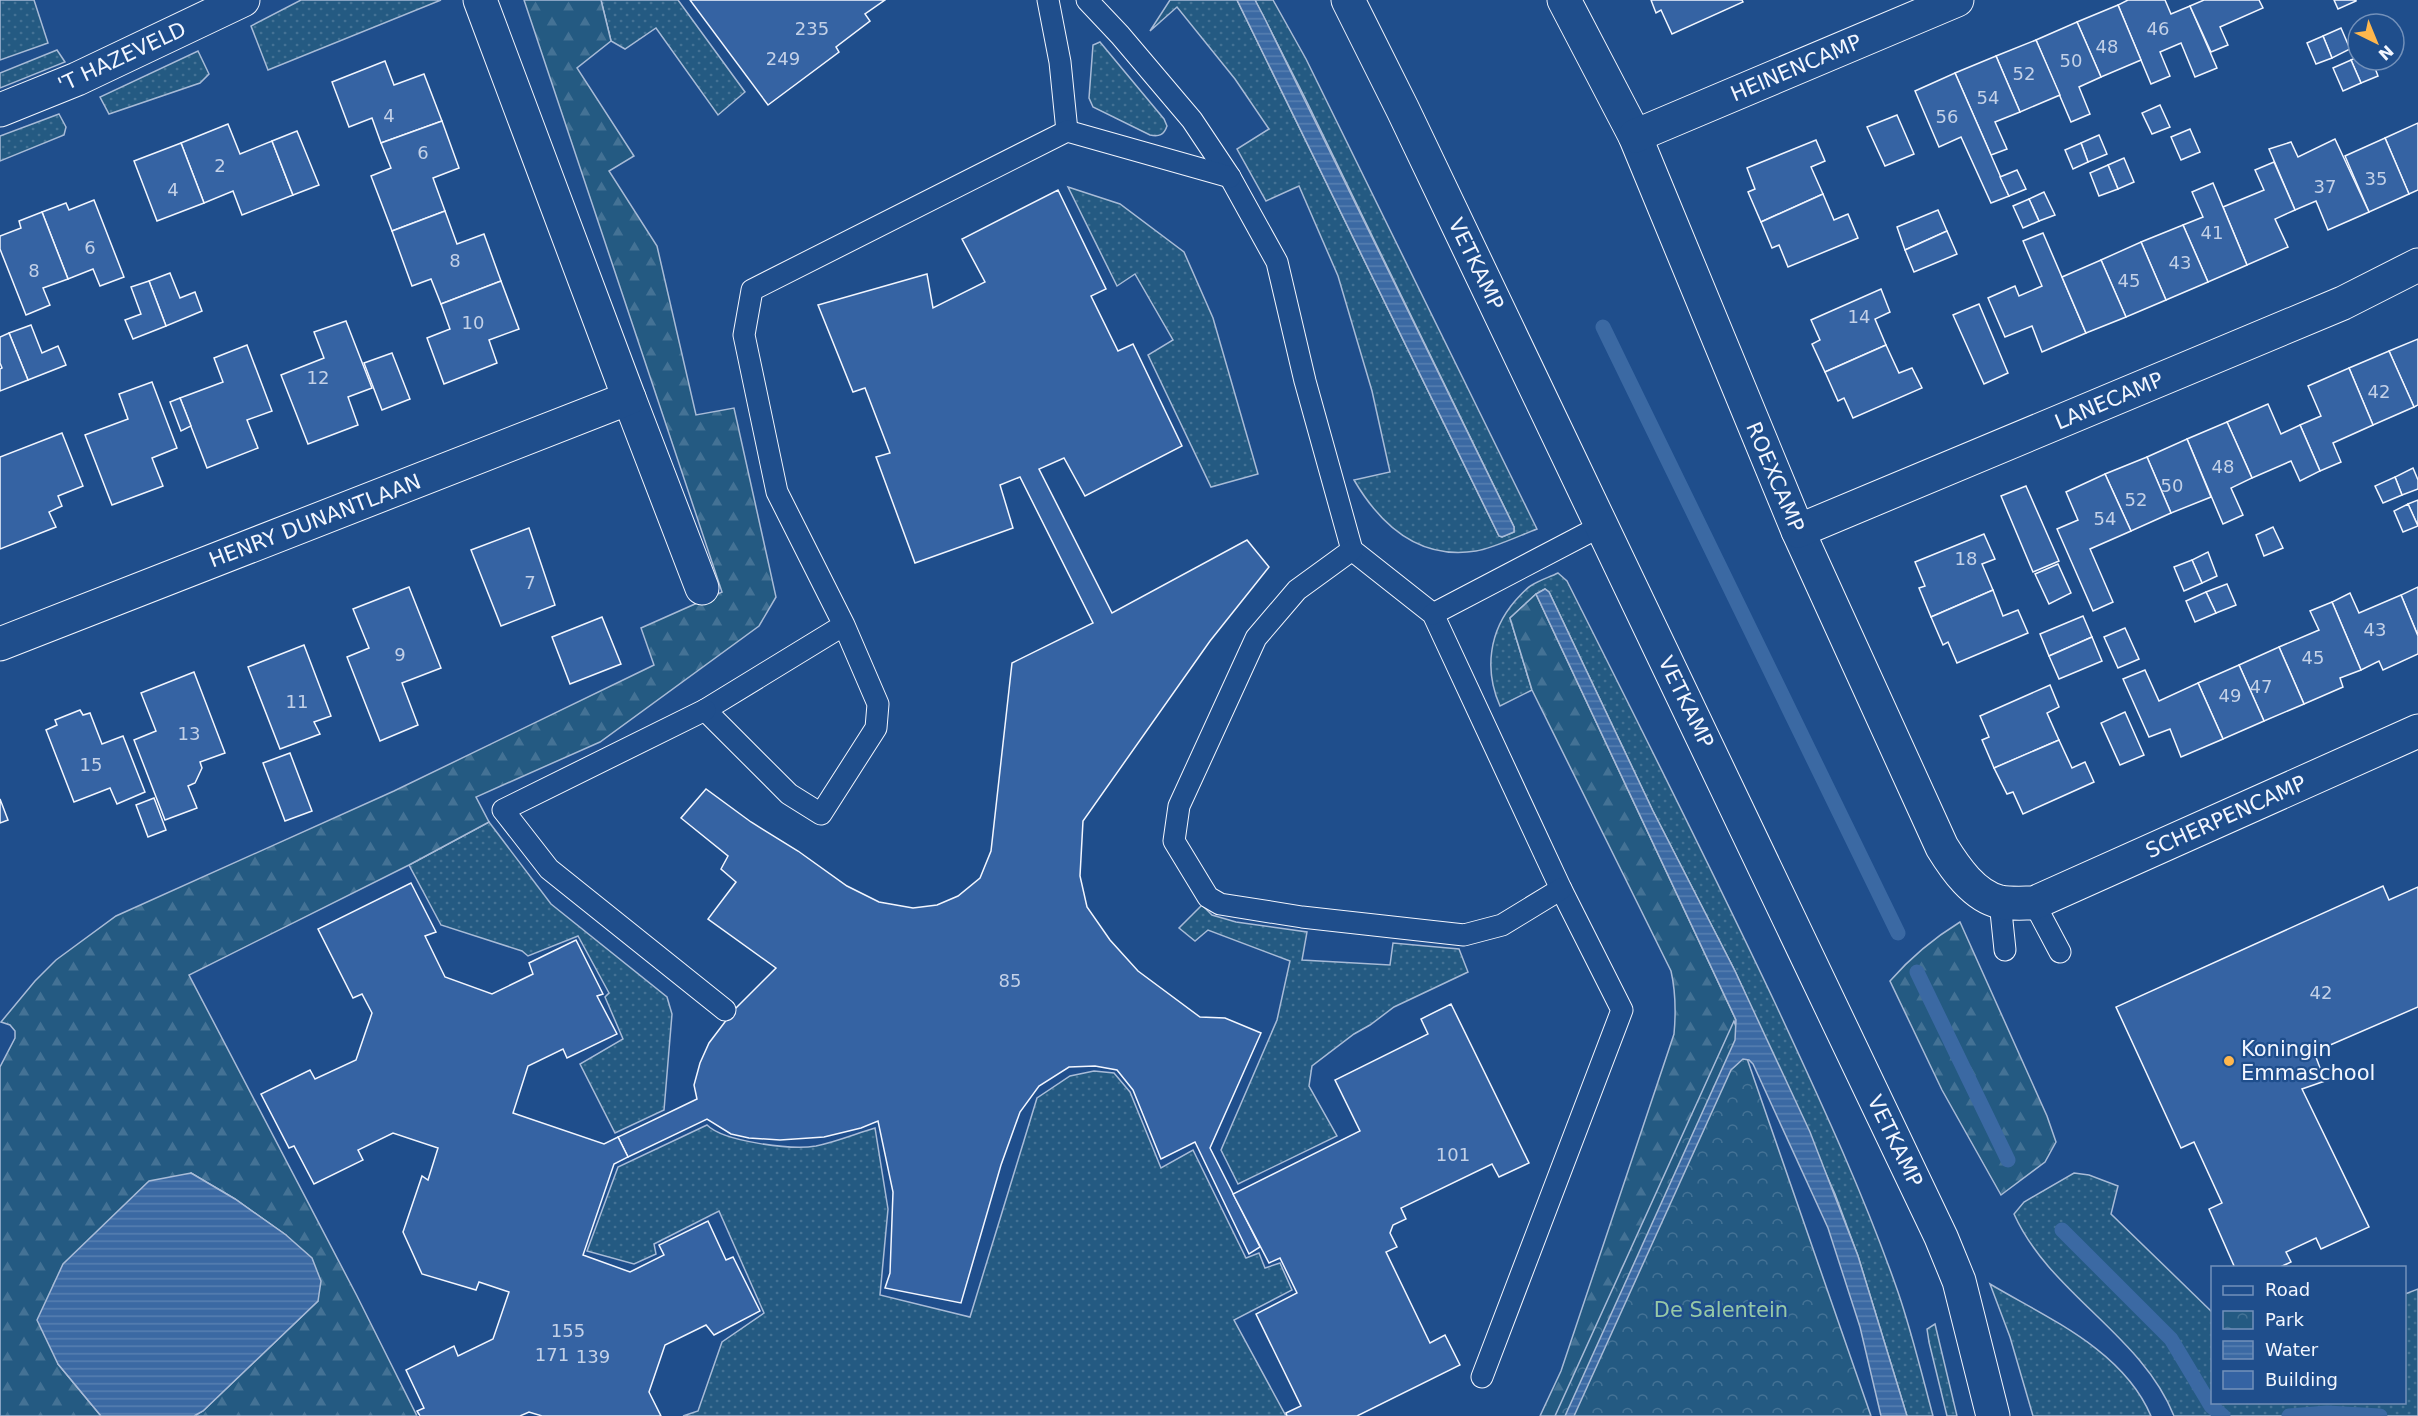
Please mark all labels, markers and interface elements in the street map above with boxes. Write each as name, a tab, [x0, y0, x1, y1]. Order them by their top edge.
north arrow	[2346, 12, 2406, 72]
street label: 'T HAZEVELD	[54, 17, 190, 97]
house number: 235	[795, 18, 829, 39]
house number: 46	[2147, 18, 2169, 39]
street label: HEINENCAMP	[1727, 30, 1865, 106]
house number: 48	[2096, 36, 2118, 57]
text: N	[2375, 41, 2397, 64]
house number: 249	[766, 48, 800, 69]
house number: 50	[2060, 50, 2082, 71]
house number: 52	[2013, 63, 2035, 84]
house number: 54	[1977, 87, 1999, 108]
house number: 4	[383, 105, 395, 126]
house number: 56	[1936, 106, 1958, 127]
house number: 6	[417, 142, 429, 163]
house number: 2	[214, 155, 226, 176]
house number: 35	[2365, 168, 2387, 189]
house number: 37	[2314, 176, 2336, 197]
house number: 4	[167, 179, 179, 200]
street label: VETKAMP	[1444, 214, 1508, 314]
house number: 41	[2201, 222, 2223, 243]
house number: 6	[84, 237, 96, 258]
house number: 8	[449, 250, 461, 271]
house number: 43	[2169, 252, 2191, 273]
house number: 8	[28, 260, 40, 281]
house number: 45	[2118, 270, 2140, 291]
house number: 14	[1848, 306, 1870, 327]
house number: 10	[462, 312, 484, 333]
house number: 12	[307, 367, 329, 388]
street label: LANECAMP	[2051, 367, 2167, 435]
house number: 42	[2368, 381, 2390, 402]
street label: ROEXCAMP	[1741, 418, 1809, 536]
house number: 48	[2212, 456, 2234, 477]
street label: HENRY DUNANTLAAN	[206, 470, 424, 572]
house number: 50	[2161, 475, 2183, 496]
house number: 52	[2125, 489, 2147, 510]
house number: 54	[2094, 508, 2116, 529]
house number: 18	[1955, 548, 1977, 569]
house number: 7	[524, 572, 536, 593]
house number: 43	[2364, 619, 2386, 640]
house number: 9	[394, 644, 406, 665]
house number: 45	[2302, 647, 2324, 668]
street label: VETKAMP	[1654, 652, 1718, 752]
house number: 47	[2250, 676, 2272, 697]
house number: 49	[2219, 685, 2241, 706]
house number: 11	[286, 691, 308, 712]
house number: 13	[178, 723, 200, 744]
house number: 15	[80, 754, 102, 775]
street label: SCHERPENCAMP	[2142, 771, 2310, 863]
house number: 85	[999, 970, 1021, 991]
house number: 42	[2310, 982, 2332, 1003]
place label: Koningin Emmaschool	[2241, 1037, 2375, 1085]
marker: Koningin Emmaschool	[2222, 1054, 2236, 1068]
street label: VETKAMP	[1863, 1091, 1927, 1191]
house number: 101	[1436, 1144, 1470, 1165]
legend	[2211, 1266, 2406, 1404]
text: Road	[2265, 1279, 2310, 1300]
park label: De Salentein	[1654, 1298, 1788, 1322]
text: Park	[2265, 1309, 2304, 1330]
house number: 155	[551, 1320, 585, 1341]
text: Water	[2265, 1339, 2319, 1360]
house number: 171	[535, 1344, 569, 1365]
house number: 139	[576, 1346, 610, 1367]
text: Building	[2265, 1369, 2338, 1390]

